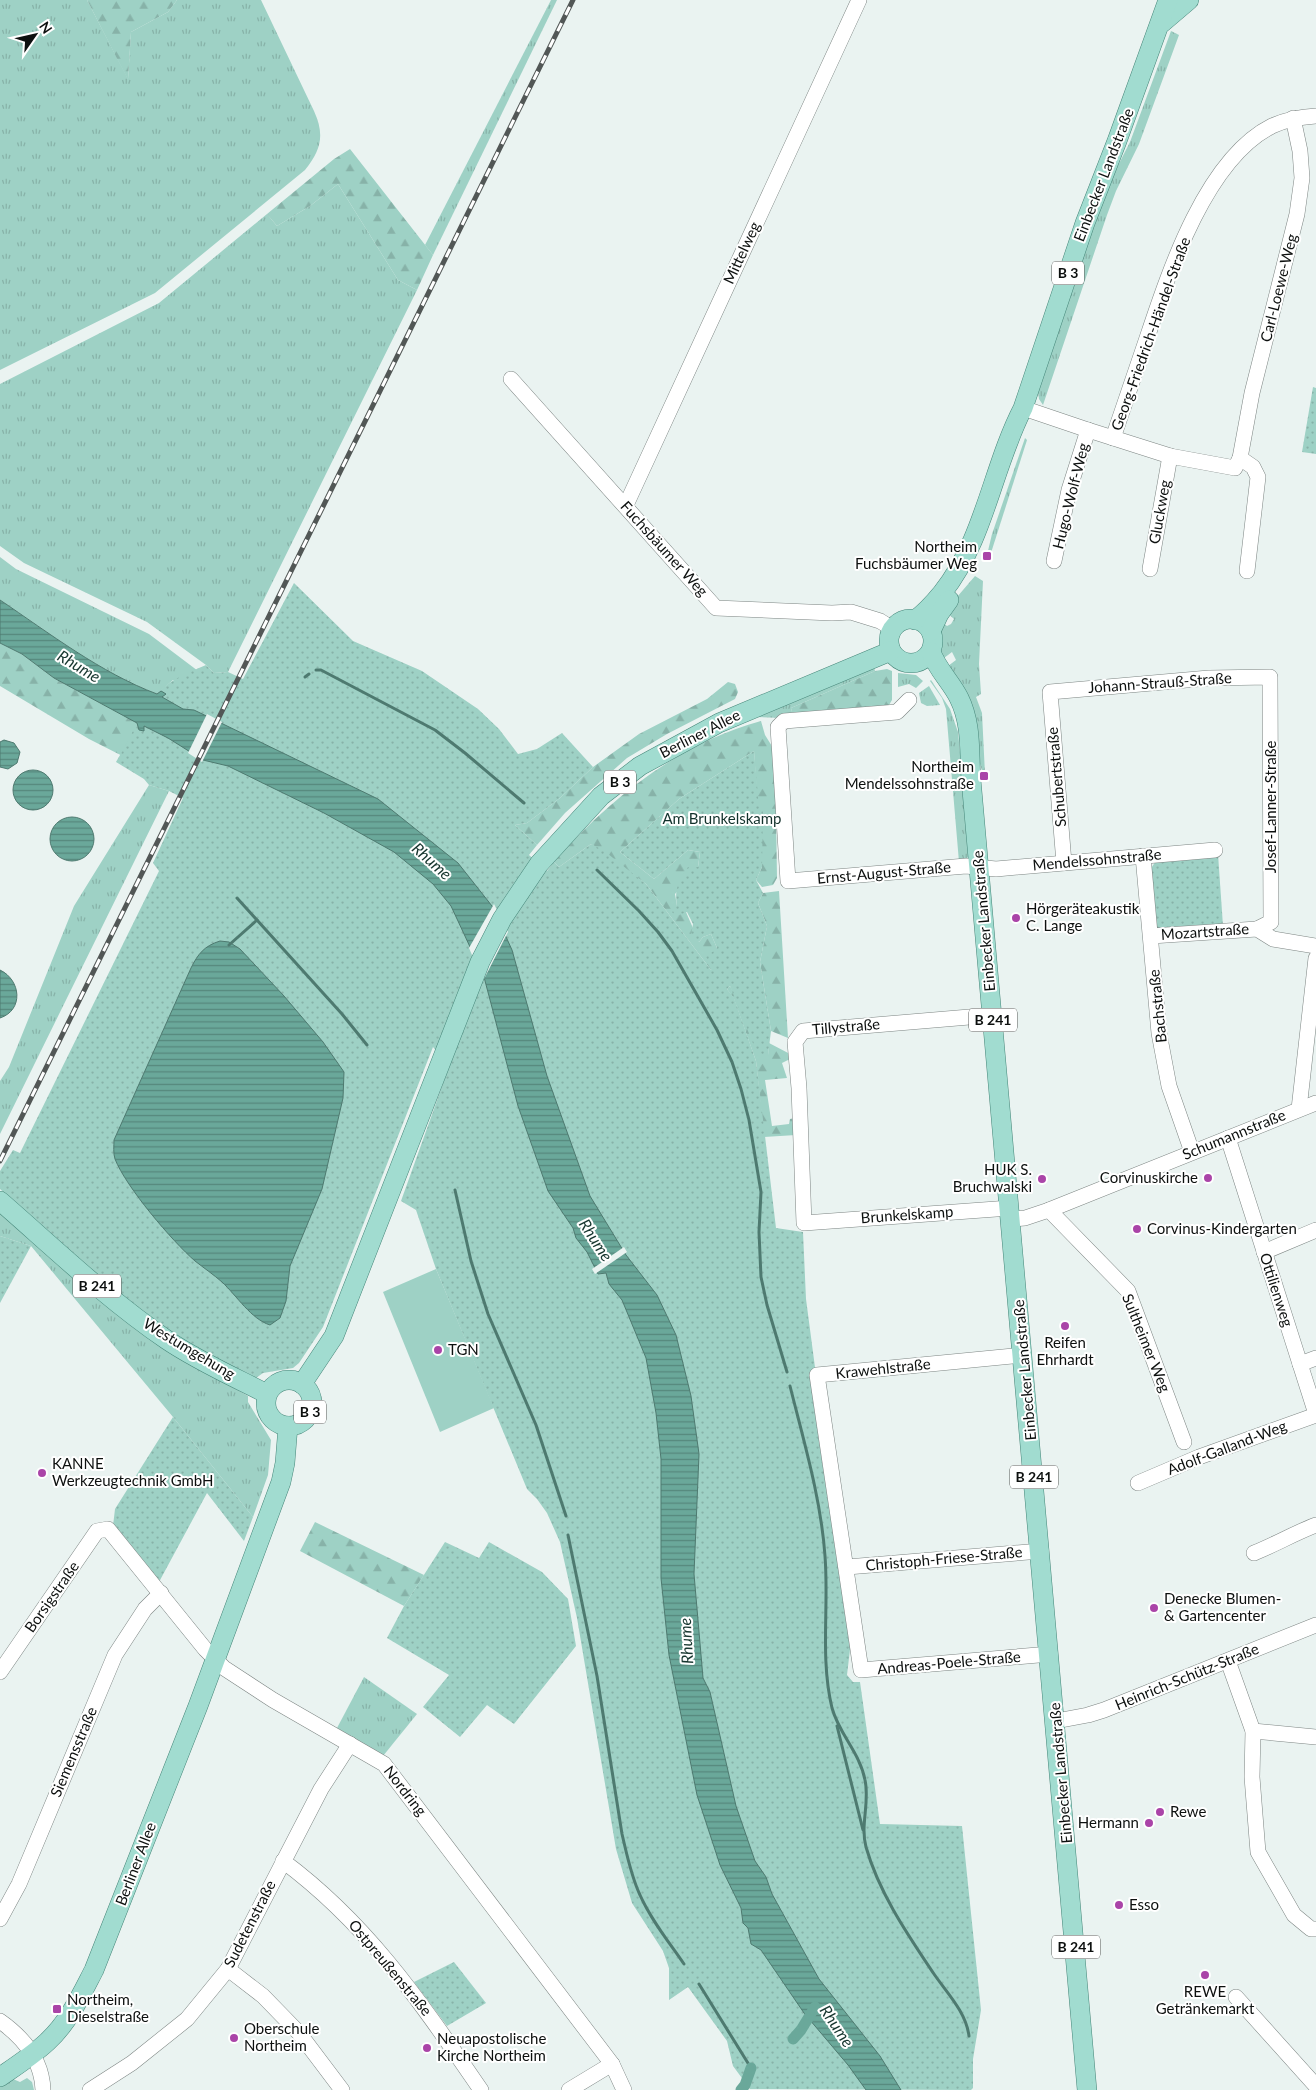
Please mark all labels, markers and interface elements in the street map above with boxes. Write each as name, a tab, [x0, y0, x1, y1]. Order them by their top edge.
north arrow	[10, 10, 60, 60]
text: N	[36, 18, 56, 37]
street label: Einbecker Landstraße	[1069, 105, 1137, 244]
street label: Mittelweg	[719, 218, 763, 287]
street label: Carl-Loewe-Weg	[1256, 232, 1300, 344]
street label: Georg-Friedrich-Händel-Straße	[1107, 234, 1193, 433]
road number: B 3	[1052, 262, 1084, 284]
street label: Hugo-Wolf-Weg	[1048, 441, 1092, 551]
street label: Gluckweg	[1145, 478, 1174, 545]
street label: Fuchsbäumer Weg	[617, 497, 712, 600]
place label: Northeim Fuchsbäumer Weg	[855, 537, 977, 572]
marker: Northeim Fuchsbäumer Weg	[981, 550, 993, 562]
water label: Rhume	[54, 645, 104, 686]
street label: Johann-Strauß-Straße	[1088, 668, 1232, 696]
street label: Berliner Allee	[656, 705, 743, 761]
street label: Schubertstraße	[1043, 726, 1069, 828]
street label: Josef-Lanner-Straße	[1261, 741, 1279, 873]
place label: Northeim Mendelssohnstraße	[845, 757, 974, 792]
road number: B 3	[604, 770, 636, 794]
marker: Northeim Mendelssohnstraße	[978, 770, 990, 782]
park label: Am Brunkelskamp	[663, 809, 782, 827]
water label: Rhume	[409, 838, 456, 883]
street label: Mendelssohnstraße	[1032, 844, 1162, 874]
street label: Einbecker Landstraße	[968, 850, 998, 992]
street label: Ernst-August-Straße	[816, 857, 952, 887]
place label: Hörgeräteakustik C. Lange	[1026, 899, 1140, 934]
marker: Hörgeräteakustik C. Lange	[1010, 912, 1022, 924]
street label: Mozartstraße	[1160, 919, 1250, 943]
street label: Bachstraße	[1144, 968, 1170, 1044]
road number: B 241	[969, 1008, 1017, 1032]
street label: Tillystraße	[811, 1014, 881, 1038]
street label: Schumannstraße	[1179, 1105, 1288, 1163]
place label: HUK S. Bruchwalski	[953, 1160, 1032, 1195]
place label: Corvinuskirche	[1100, 1168, 1198, 1186]
marker: Corvinuskirche	[1202, 1172, 1214, 1184]
marker: HUK S. Bruchwalski	[1036, 1173, 1048, 1185]
street label: Brunkelskamp	[860, 1202, 954, 1226]
water label: Rhume	[576, 1215, 617, 1265]
place label: Corvinus-Kindergarten	[1147, 1219, 1297, 1237]
marker: Corvinus-Kindergarten	[1131, 1223, 1143, 1235]
street label: Ottilienweg	[1257, 1250, 1297, 1329]
road number: B 241	[73, 1274, 121, 1298]
street label: Sultheimer Weg	[1119, 1291, 1175, 1395]
street label: Einbecker Landstraße	[1009, 1299, 1039, 1441]
street label: Westumgehung	[140, 1314, 239, 1383]
marker: Reifen Ehrhardt	[1059, 1320, 1071, 1332]
place label: Reifen Ehrhardt	[1036, 1333, 1094, 1368]
place label: TGN	[448, 1340, 479, 1358]
marker: TGN	[432, 1344, 444, 1356]
street label: Krawehlstraße	[834, 1354, 931, 1382]
road number: B 3	[294, 1400, 326, 1424]
street label: Adolf-Galland-Weg	[1164, 1416, 1289, 1478]
place label: KANNE Werkzeugtechnik GmbH	[52, 1454, 213, 1489]
road number: B 241	[1010, 1465, 1058, 1488]
marker: KANNE Werkzeugtechnik GmbH	[36, 1467, 48, 1479]
street label: Christoph-Friese-Straße	[865, 1542, 1023, 1574]
street label: Borsigstraße	[20, 1557, 82, 1635]
place label: Denecke Blumen- & Gartencenter	[1164, 1589, 1281, 1624]
marker: Denecke Blumen- & Gartencenter	[1148, 1602, 1160, 1614]
water label: Rhume	[675, 1617, 696, 1665]
street label: Heinrich-Schütz-Straße	[1112, 1639, 1261, 1713]
street label: Andreas-Poele-Straße	[876, 1647, 1022, 1677]
street label: Einbecker Landstraße	[1045, 1702, 1075, 1844]
street label: Siemensstraße	[46, 1704, 100, 1799]
street label: Nordring	[381, 1762, 431, 1819]
place label: Rewe	[1170, 1802, 1206, 1820]
marker: Rewe	[1154, 1806, 1166, 1818]
place label: Hermann	[1078, 1813, 1139, 1831]
marker: Hermann	[1143, 1817, 1155, 1829]
street label: Berliner Allee	[111, 1819, 159, 1908]
street label: Sudetenstraße	[219, 1877, 279, 1970]
place label: Esso	[1129, 1895, 1159, 1913]
marker: Esso	[1113, 1899, 1125, 1911]
street label: Ostpreußenstraße	[345, 1916, 436, 2019]
road number: B 241	[1052, 1935, 1100, 1958]
marker: REWE Getränkemarkt	[1199, 1969, 1211, 1981]
place label: REWE Getränkemarkt	[1156, 1982, 1255, 2017]
place label: Northeim, Dieselstraße	[67, 1990, 149, 2025]
water label: Rhume	[817, 2001, 858, 2051]
marker: Northeim, Dieselstraße	[51, 2003, 63, 2015]
place label: Oberschule Northeim	[244, 2019, 320, 2054]
place label: Neuapostolische Kirche Northeim	[437, 2029, 546, 2064]
marker: Oberschule Northeim	[228, 2032, 240, 2044]
marker: Neuapostolische Kirche Northeim	[421, 2042, 433, 2054]

